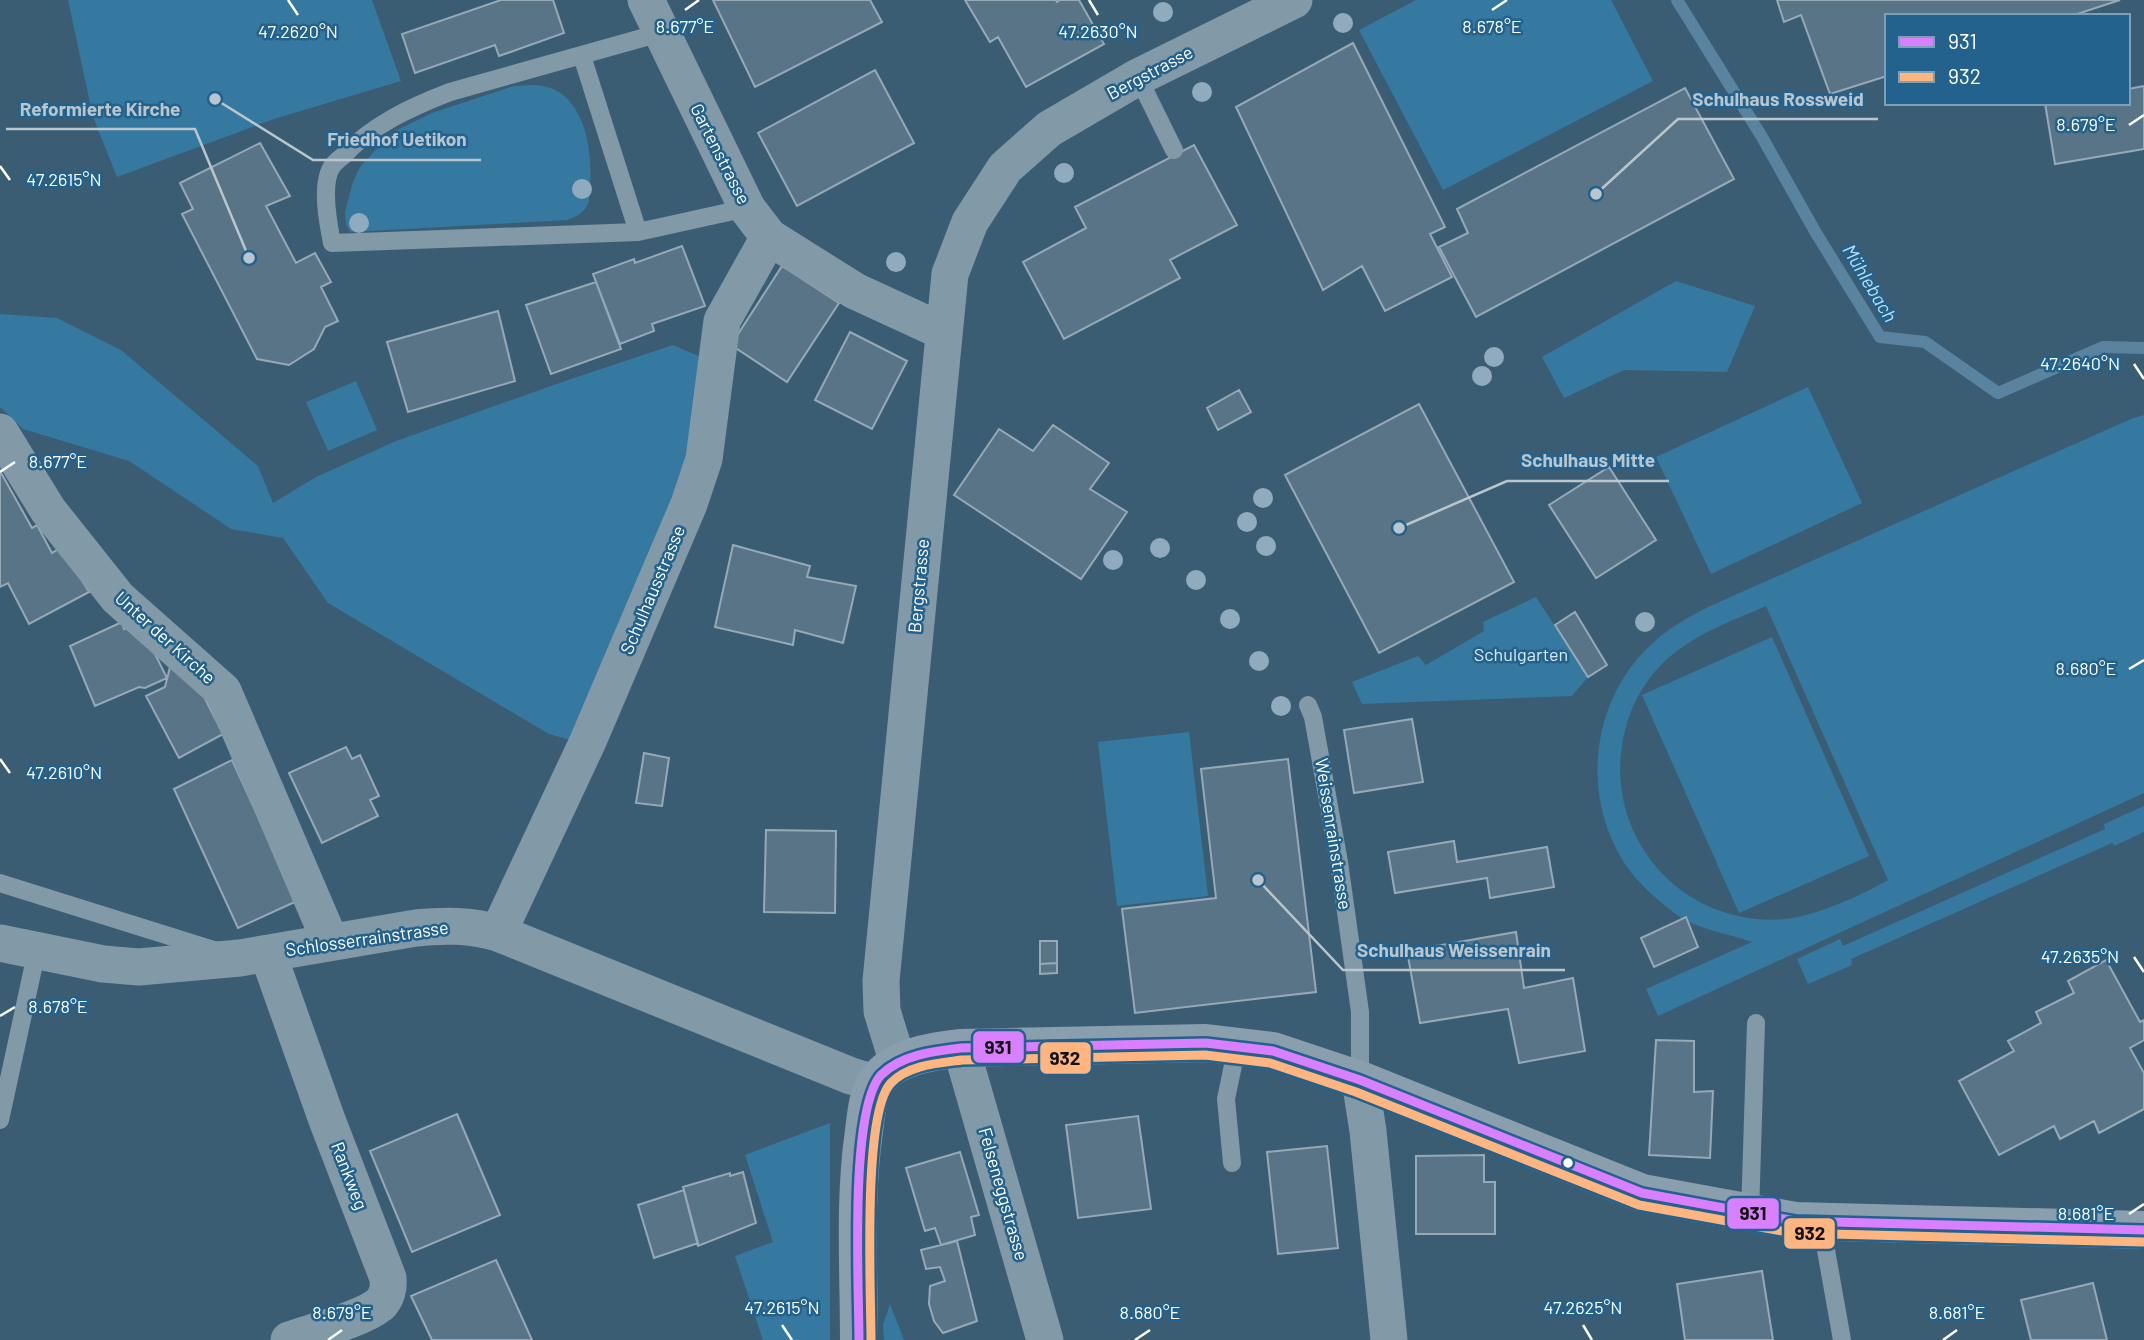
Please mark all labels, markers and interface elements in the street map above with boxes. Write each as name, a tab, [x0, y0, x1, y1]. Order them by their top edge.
legend	[1885, 14, 2130, 105]
text: 8.677°E	[656, 15, 714, 37]
text: 8.678°E	[1462, 15, 1522, 37]
text: 47.2620°N	[258, 20, 338, 42]
text: 47.2630°N	[1058, 20, 1138, 42]
text: 931	[1948, 28, 1977, 53]
street label: Bergstrasse	[1103, 40, 1196, 104]
text: 932	[1948, 63, 1981, 88]
callout: Schulhaus Rossweid	[1678, 79, 1878, 119]
text: Schulhaus Rossweid	[1692, 87, 1864, 110]
callout: Reformierte Kirche	[6, 89, 195, 129]
text: Reformierte Kirche	[20, 97, 180, 120]
street label: Gartenstrasse	[686, 100, 756, 208]
text: 8.679°E	[2056, 113, 2116, 135]
callout: Friedhof Uetikon	[313, 120, 481, 160]
text: Friedhof Uetikon	[327, 127, 467, 150]
text: 47.2615°N	[26, 168, 102, 190]
water label: Mühlebach	[1838, 240, 1903, 326]
text: 47.2640°N	[2040, 352, 2120, 374]
callout: Schulhaus Mitte	[1507, 441, 1669, 481]
text: Schulhaus Mitte	[1521, 448, 1655, 471]
text: 8.677°E	[29, 450, 87, 472]
street label: Schulhausstrasse	[615, 522, 689, 657]
street label: Bergstrasse	[903, 538, 933, 634]
street label: Unter der Kirche	[111, 586, 220, 688]
park label: Schulgarten	[1474, 643, 1568, 665]
text: 8.680°E	[2056, 657, 2116, 679]
street label: Weissenrainstrasse	[1311, 757, 1357, 911]
text: 47.2610°N	[26, 761, 102, 783]
street label: Schlosserrainstrasse	[284, 916, 450, 960]
callout: Schulhaus Weissenrain	[1343, 930, 1565, 970]
text: Schulhaus Weissenrain	[1357, 938, 1551, 961]
text: 47.2635°N	[2041, 945, 2119, 967]
text: 8.678°E	[28, 995, 88, 1017]
line badge: 931	[972, 1030, 1025, 1064]
text: 931	[984, 1035, 1012, 1058]
line badge: 932	[1039, 1041, 1092, 1075]
text: 932	[1050, 1046, 1081, 1069]
street label: Felseneggstrasse	[974, 1125, 1033, 1263]
street label: Rankweg	[327, 1139, 373, 1213]
unlabelled marker	[1561, 1156, 1575, 1170]
line badge: 931	[1726, 1197, 1780, 1230]
text: 931	[1739, 1201, 1767, 1224]
text: 8.681°E	[2058, 1202, 2114, 1224]
line badge: 932	[1783, 1217, 1836, 1250]
text: 932	[1795, 1221, 1826, 1244]
text: 47.2615°N	[744, 1296, 820, 1318]
text: 47.2625°N	[1544, 1296, 1622, 1318]
text: 8.679°E	[312, 1301, 372, 1323]
text: 8.680°E	[1120, 1301, 1180, 1323]
text: 8.681°E	[1929, 1301, 1985, 1323]

